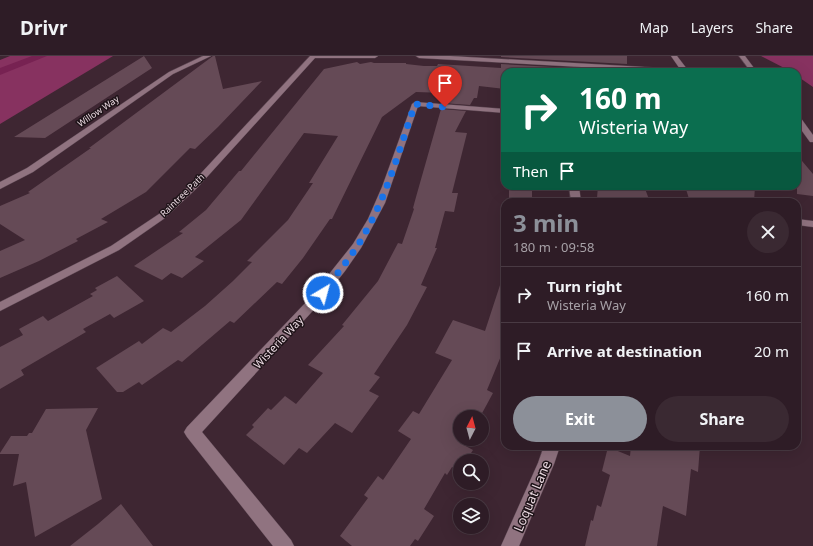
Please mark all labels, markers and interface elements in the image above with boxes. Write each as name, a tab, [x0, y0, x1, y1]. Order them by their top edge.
text: Drivr	[20, 15, 67, 41]
text: Map	[640, 18, 669, 37]
text: Layers	[691, 18, 733, 37]
text: Share	[755, 18, 793, 37]
pin	[428, 66, 462, 107]
icon: arrive	[434, 72, 456, 94]
text: 160 m	[579, 79, 662, 117]
icon: right	[513, 84, 565, 136]
street label: Willow Way	[75, 92, 122, 130]
text: Wisteria Way	[579, 115, 688, 139]
icon: arrive	[556, 160, 578, 182]
text: Then	[513, 161, 548, 181]
street label: Raintree Path	[157, 170, 207, 220]
text: 3 min	[513, 206, 579, 239]
button: close	[747, 211, 789, 253]
text: 180 m · 09:58	[513, 238, 594, 256]
position arrow	[302, 272, 344, 314]
text: Turn right	[547, 276, 622, 296]
icon: right	[513, 284, 535, 306]
text: 160 m	[745, 285, 789, 305]
text: Wisteria Way	[547, 296, 626, 314]
street label: Wisteria Way	[250, 312, 306, 372]
icon: arrive	[513, 340, 535, 362]
text: Arrive at destination	[547, 341, 702, 361]
text: 20 m	[754, 341, 789, 361]
button: Exit	[513, 396, 647, 442]
button: Share	[655, 396, 789, 442]
north arrow	[453, 410, 489, 446]
map controls	[453, 410, 489, 534]
button: search	[453, 454, 489, 490]
street label: Loquat Lane	[509, 458, 555, 534]
button: layers	[453, 498, 489, 534]

